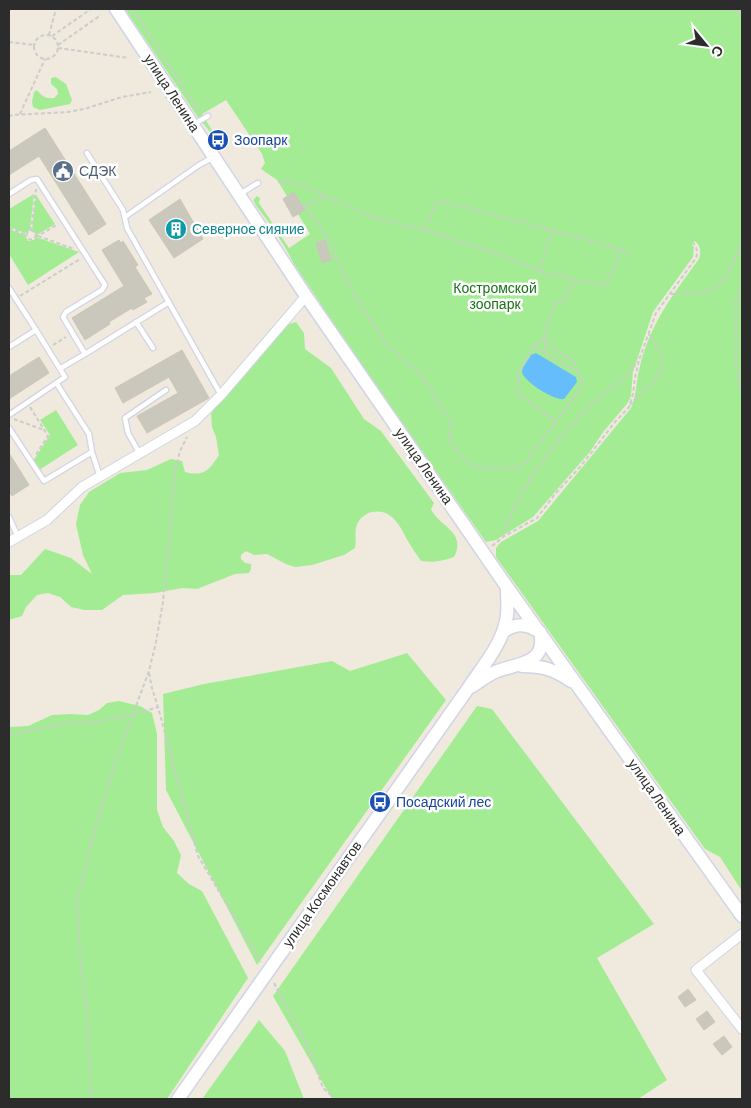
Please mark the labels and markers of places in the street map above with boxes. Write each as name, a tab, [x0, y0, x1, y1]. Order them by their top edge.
bus stop icon: Зоопарк	[206, 128, 230, 152]
place label: Зоопарк	[234, 131, 288, 148]
public building icon: СДЭК	[51, 159, 75, 183]
place label: СДЭК	[79, 162, 117, 179]
building icon: Северное сияние	[164, 217, 188, 241]
place label: Северное сияние	[192, 220, 305, 237]
bus stop icon: Посадский лес	[368, 790, 392, 814]
place label: Посадский лес	[396, 793, 491, 810]

